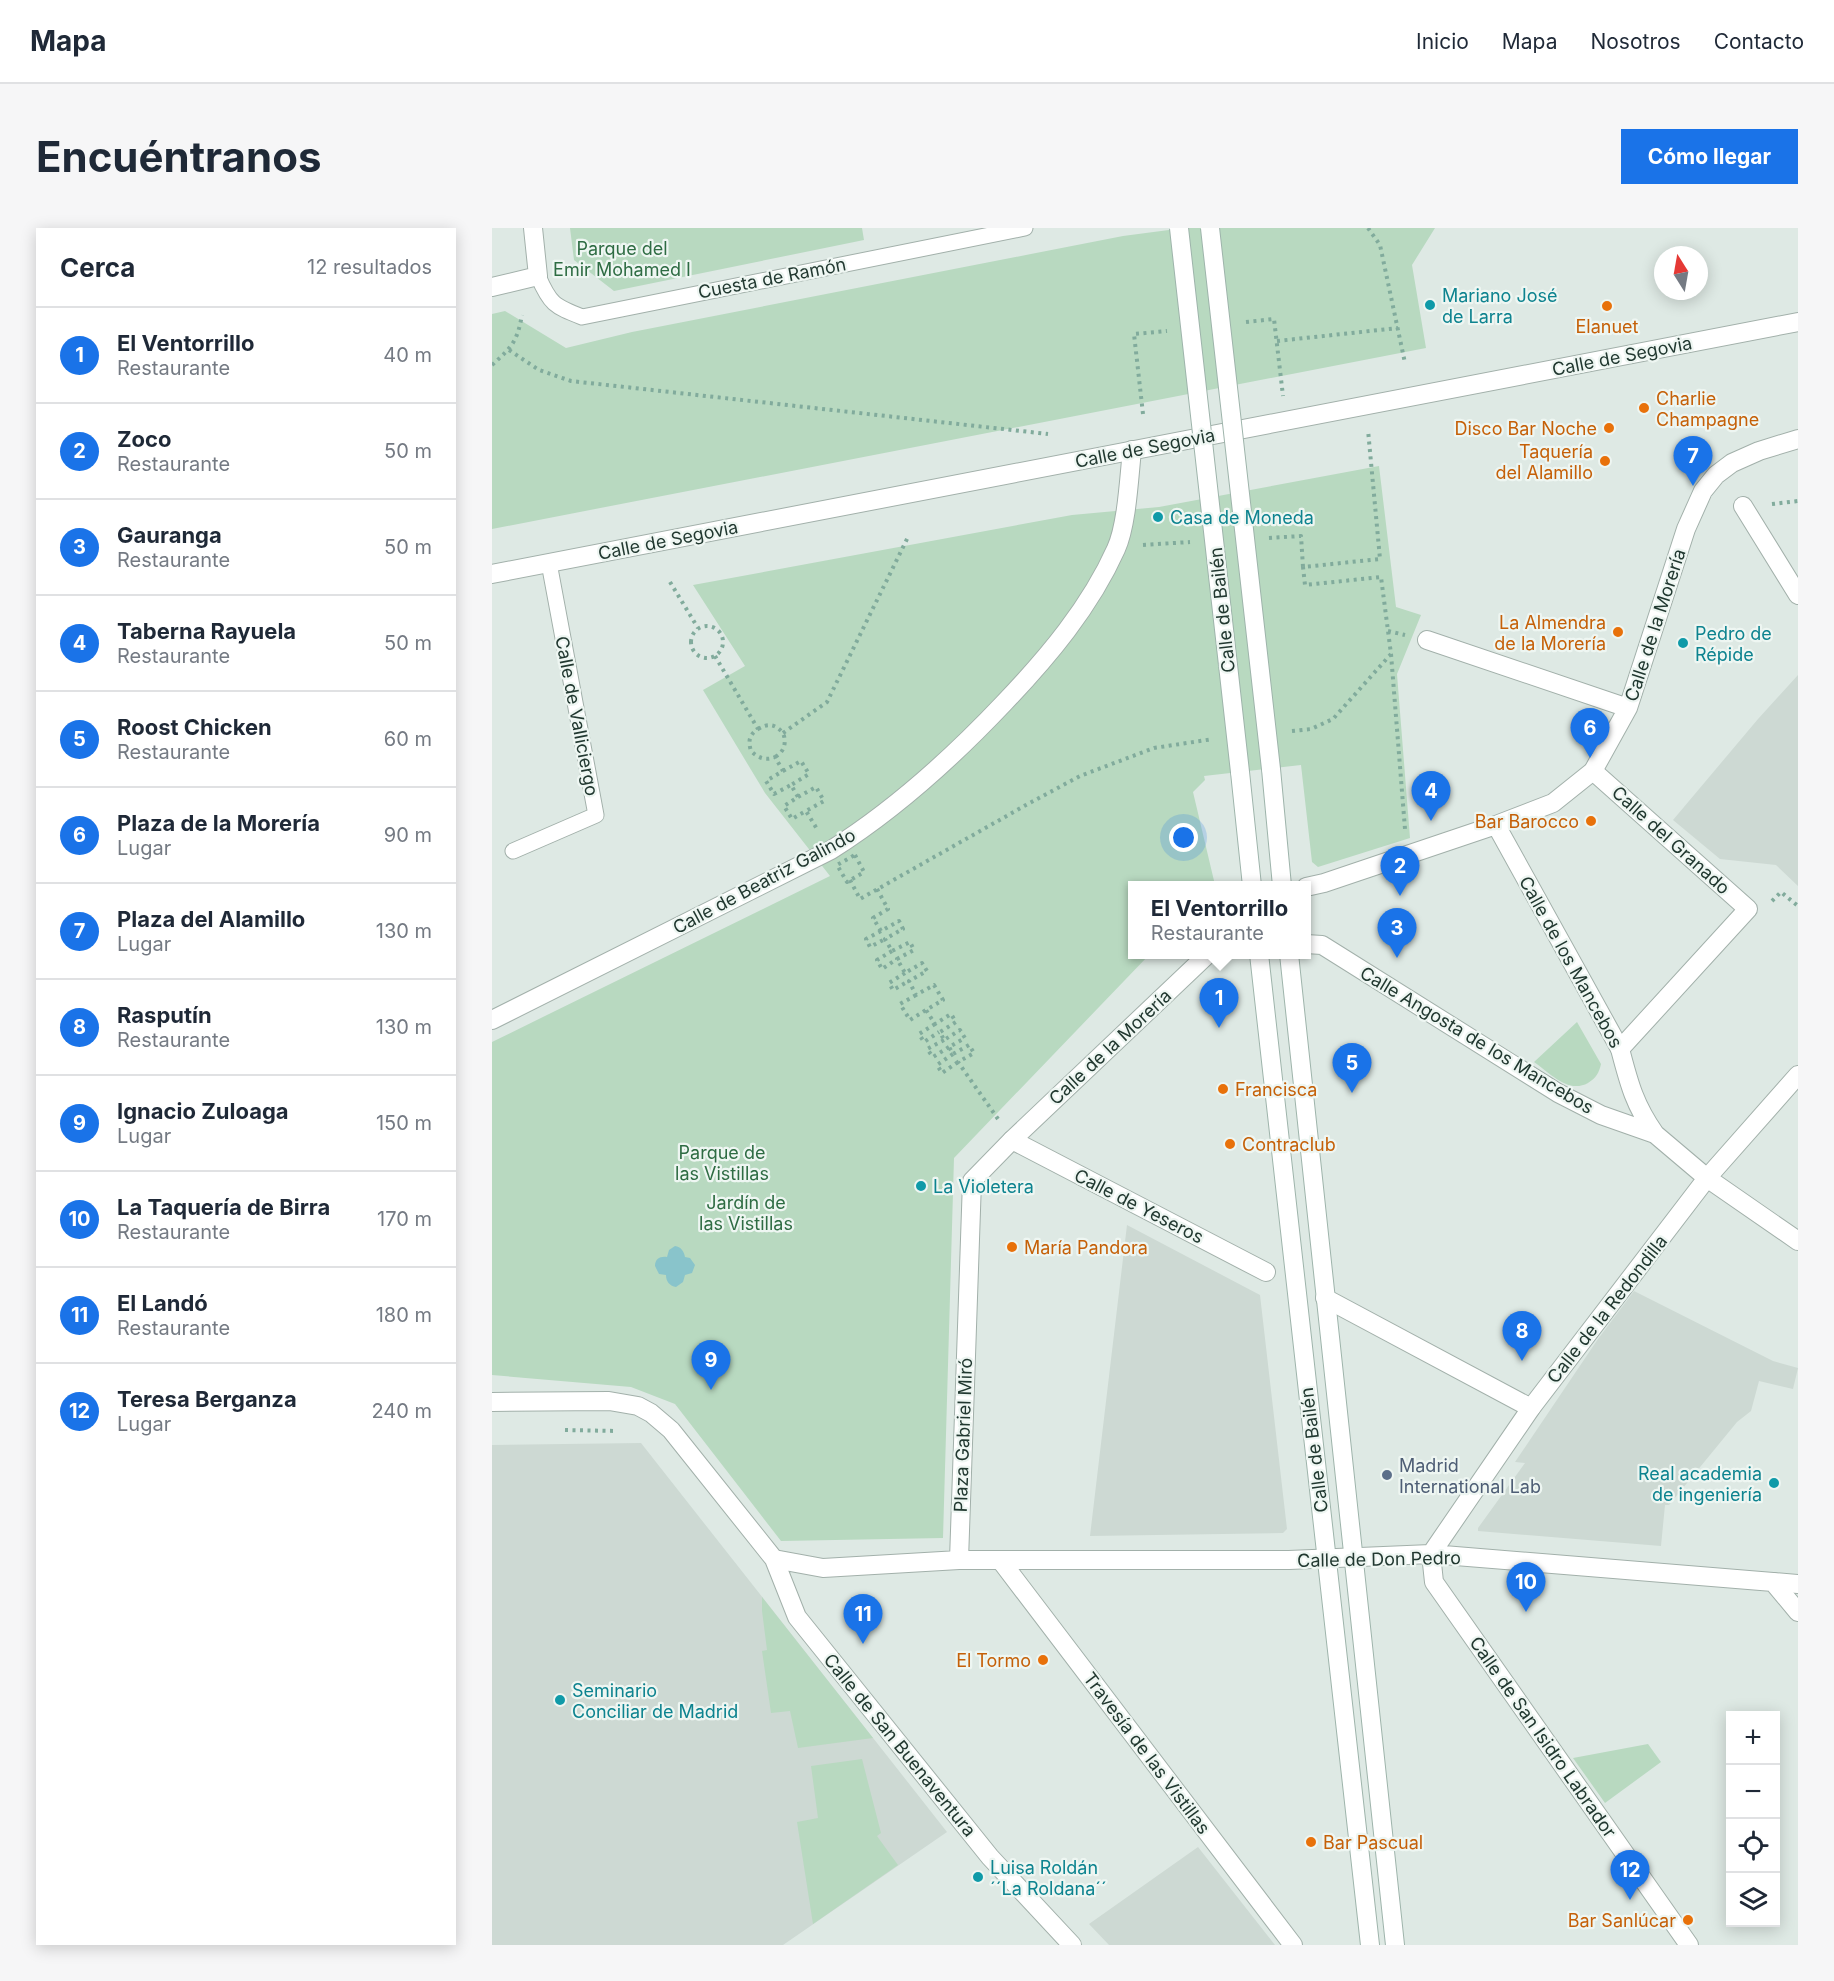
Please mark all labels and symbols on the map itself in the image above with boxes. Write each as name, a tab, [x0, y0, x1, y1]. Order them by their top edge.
park label: Parque del Emir Mohamed I	[553, 238, 691, 280]
north arrow	[1654, 246, 1708, 300]
street label: Cuesta de Ramón	[696, 253, 848, 303]
place label: Mariano José de Larra	[1442, 285, 1557, 327]
marker: Mariano José de Larra	[1423, 298, 1437, 312]
marker: Elanuet	[1600, 299, 1614, 313]
place label: Elanuet	[1576, 316, 1639, 337]
street label: Calle de Segovia	[1550, 332, 1694, 380]
place label: Charlie Champagne	[1656, 388, 1759, 430]
marker: Charlie Champagne	[1637, 401, 1651, 415]
place label: Disco Bar Noche	[1455, 418, 1597, 439]
marker: Disco Bar Noche	[1602, 421, 1616, 435]
street label: Calle de Segovia	[1073, 424, 1217, 472]
pin: 7	[1674, 436, 1712, 486]
place label: Taquería del Alamillo	[1496, 441, 1593, 483]
marker: Taquería del Alamillo	[1598, 454, 1612, 468]
place label: Casa de Moneda	[1170, 507, 1314, 528]
marker: Casa de Moneda	[1151, 510, 1165, 524]
street label: Calle de Segovia	[596, 516, 740, 564]
street label: Calle de Bailén	[1205, 546, 1239, 674]
street label: Calle de la Morería	[1620, 546, 1690, 704]
place label: La Almendra de la Morería	[1494, 612, 1606, 654]
place label: Pedro de Répide	[1695, 623, 1772, 665]
marker: La Almendra de la Morería	[1611, 625, 1625, 639]
street label: Calle de Valliciergo	[551, 634, 603, 798]
marker: Pedro de Répide	[1676, 636, 1690, 650]
pin: 6	[1570, 708, 1610, 758]
pin: 4	[1412, 772, 1450, 821]
street label: Calle del Granado	[1608, 782, 1734, 898]
place label: Bar Barocco	[1475, 811, 1579, 832]
marker: Bar Barocco	[1584, 814, 1598, 828]
your location	[1169, 823, 1198, 852]
street label: Calle de Beatriz Galindo	[669, 824, 859, 938]
pin: 2	[1380, 846, 1420, 896]
street label: Calle de los Mancebos	[1515, 873, 1627, 1051]
pin: 3	[1378, 908, 1416, 958]
street label: Calle Angosta de los Mancebos	[1357, 962, 1597, 1118]
pin: 1	[1200, 978, 1238, 1028]
street label: Calle de la Morería	[1045, 985, 1175, 1109]
pin: 5	[1332, 1044, 1372, 1093]
place label: Francisca	[1235, 1079, 1317, 1100]
marker: Francisca	[1216, 1082, 1230, 1096]
place label: Contraclub	[1242, 1134, 1336, 1155]
marker: Contraclub	[1223, 1137, 1237, 1151]
park label: Parque de las Vistillas	[675, 1142, 769, 1184]
street label: Calle de Yeseros	[1071, 1164, 1207, 1248]
place label: La Violetera	[933, 1176, 1034, 1197]
marker: La Violetera	[914, 1179, 928, 1193]
park label: Jardín de las Vistillas	[699, 1192, 793, 1234]
street label: Calle de la Redondilla	[1543, 1231, 1671, 1387]
place label: María Pandora	[1024, 1237, 1148, 1258]
marker: María Pandora	[1005, 1240, 1019, 1254]
pin: 8	[1502, 1312, 1542, 1361]
pin: 9	[692, 1340, 730, 1390]
street label: Plaza Gabriel Miró	[950, 1357, 976, 1513]
street label: Calle de Bailén	[1296, 1386, 1332, 1514]
place label: Madrid International Lab	[1399, 1455, 1541, 1497]
place label: Real academia de ingeniería	[1638, 1463, 1762, 1505]
marker: Madrid International Lab	[1380, 1468, 1394, 1482]
marker: Real academia de ingeniería	[1767, 1476, 1781, 1490]
street label: Calle de Don Pedro	[1297, 1547, 1461, 1571]
pin: 10	[1506, 1562, 1546, 1612]
pin: 11	[844, 1594, 883, 1644]
street label: Calle de San Isidro Labrador	[1465, 1633, 1621, 1842]
street label: Calle de San Buenaventura	[820, 1649, 980, 1841]
place label: El Tormo	[956, 1650, 1031, 1671]
marker: El Tormo	[1036, 1653, 1050, 1667]
street label: Travesía de las Vistillas	[1079, 1668, 1215, 1838]
place label: Seminario Conciliar de Madrid	[572, 1680, 738, 1722]
marker: Seminario Conciliar de Madrid	[553, 1693, 567, 1707]
place label: Bar Pascual	[1323, 1832, 1423, 1853]
marker: Bar Pascual	[1304, 1835, 1318, 1849]
pin: 12	[1610, 1850, 1650, 1900]
place label: Luisa Roldán ´´La Roldana´´	[990, 1857, 1107, 1899]
marker: Luisa Roldán ´´La Roldana´´	[971, 1870, 985, 1884]
place label: Bar Sanlúcar	[1568, 1910, 1676, 1931]
marker: Bar Sanlúcar	[1681, 1913, 1695, 1927]

